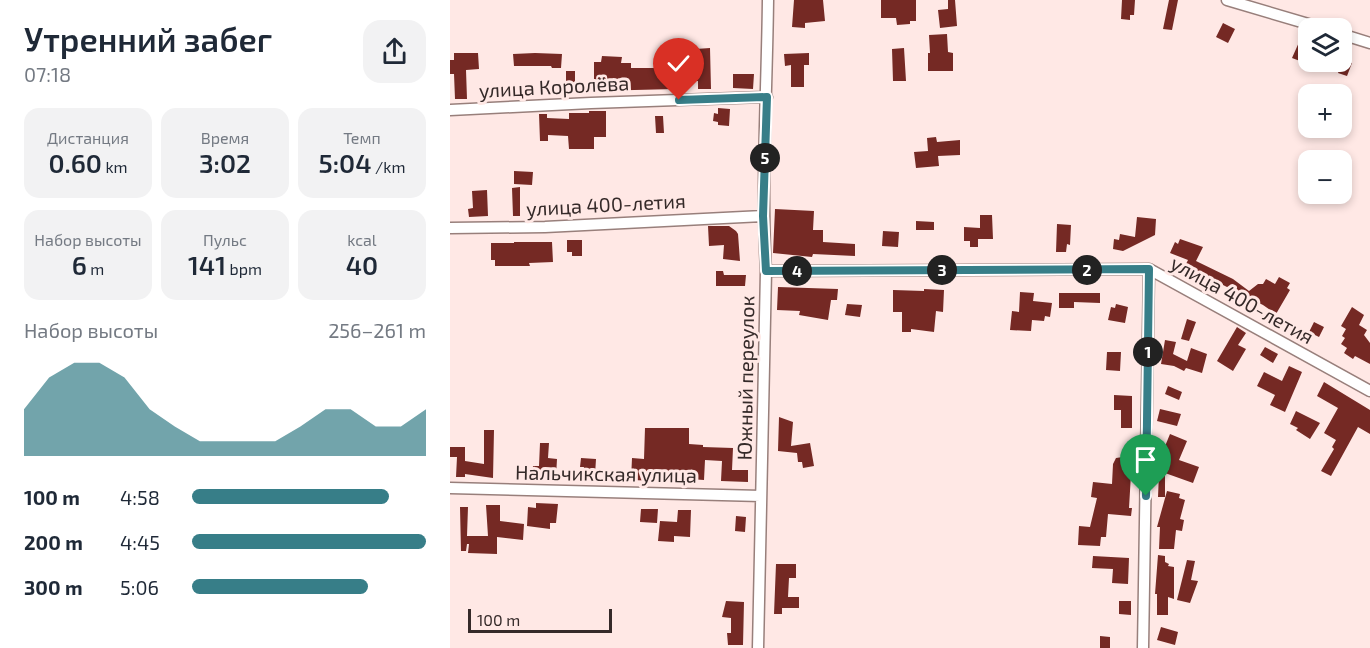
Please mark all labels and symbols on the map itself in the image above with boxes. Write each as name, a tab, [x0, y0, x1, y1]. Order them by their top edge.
pin	[653, 38, 704, 100]
street label: улица Королёва	[478, 70, 630, 103]
pin: 5	[750, 143, 780, 173]
street label: улица 400-летия	[526, 188, 686, 221]
street label: улица 400-летия	[1166, 250, 1318, 349]
pin: 3	[927, 255, 957, 285]
pin: 2	[1072, 255, 1102, 285]
pin: 4	[782, 256, 812, 286]
street label: Южный переулок	[732, 295, 759, 461]
pin: 1	[1133, 337, 1163, 367]
pin	[1120, 434, 1171, 496]
street label: Нальчикская улица	[515, 459, 697, 488]
scale bar	[468, 606, 612, 634]

